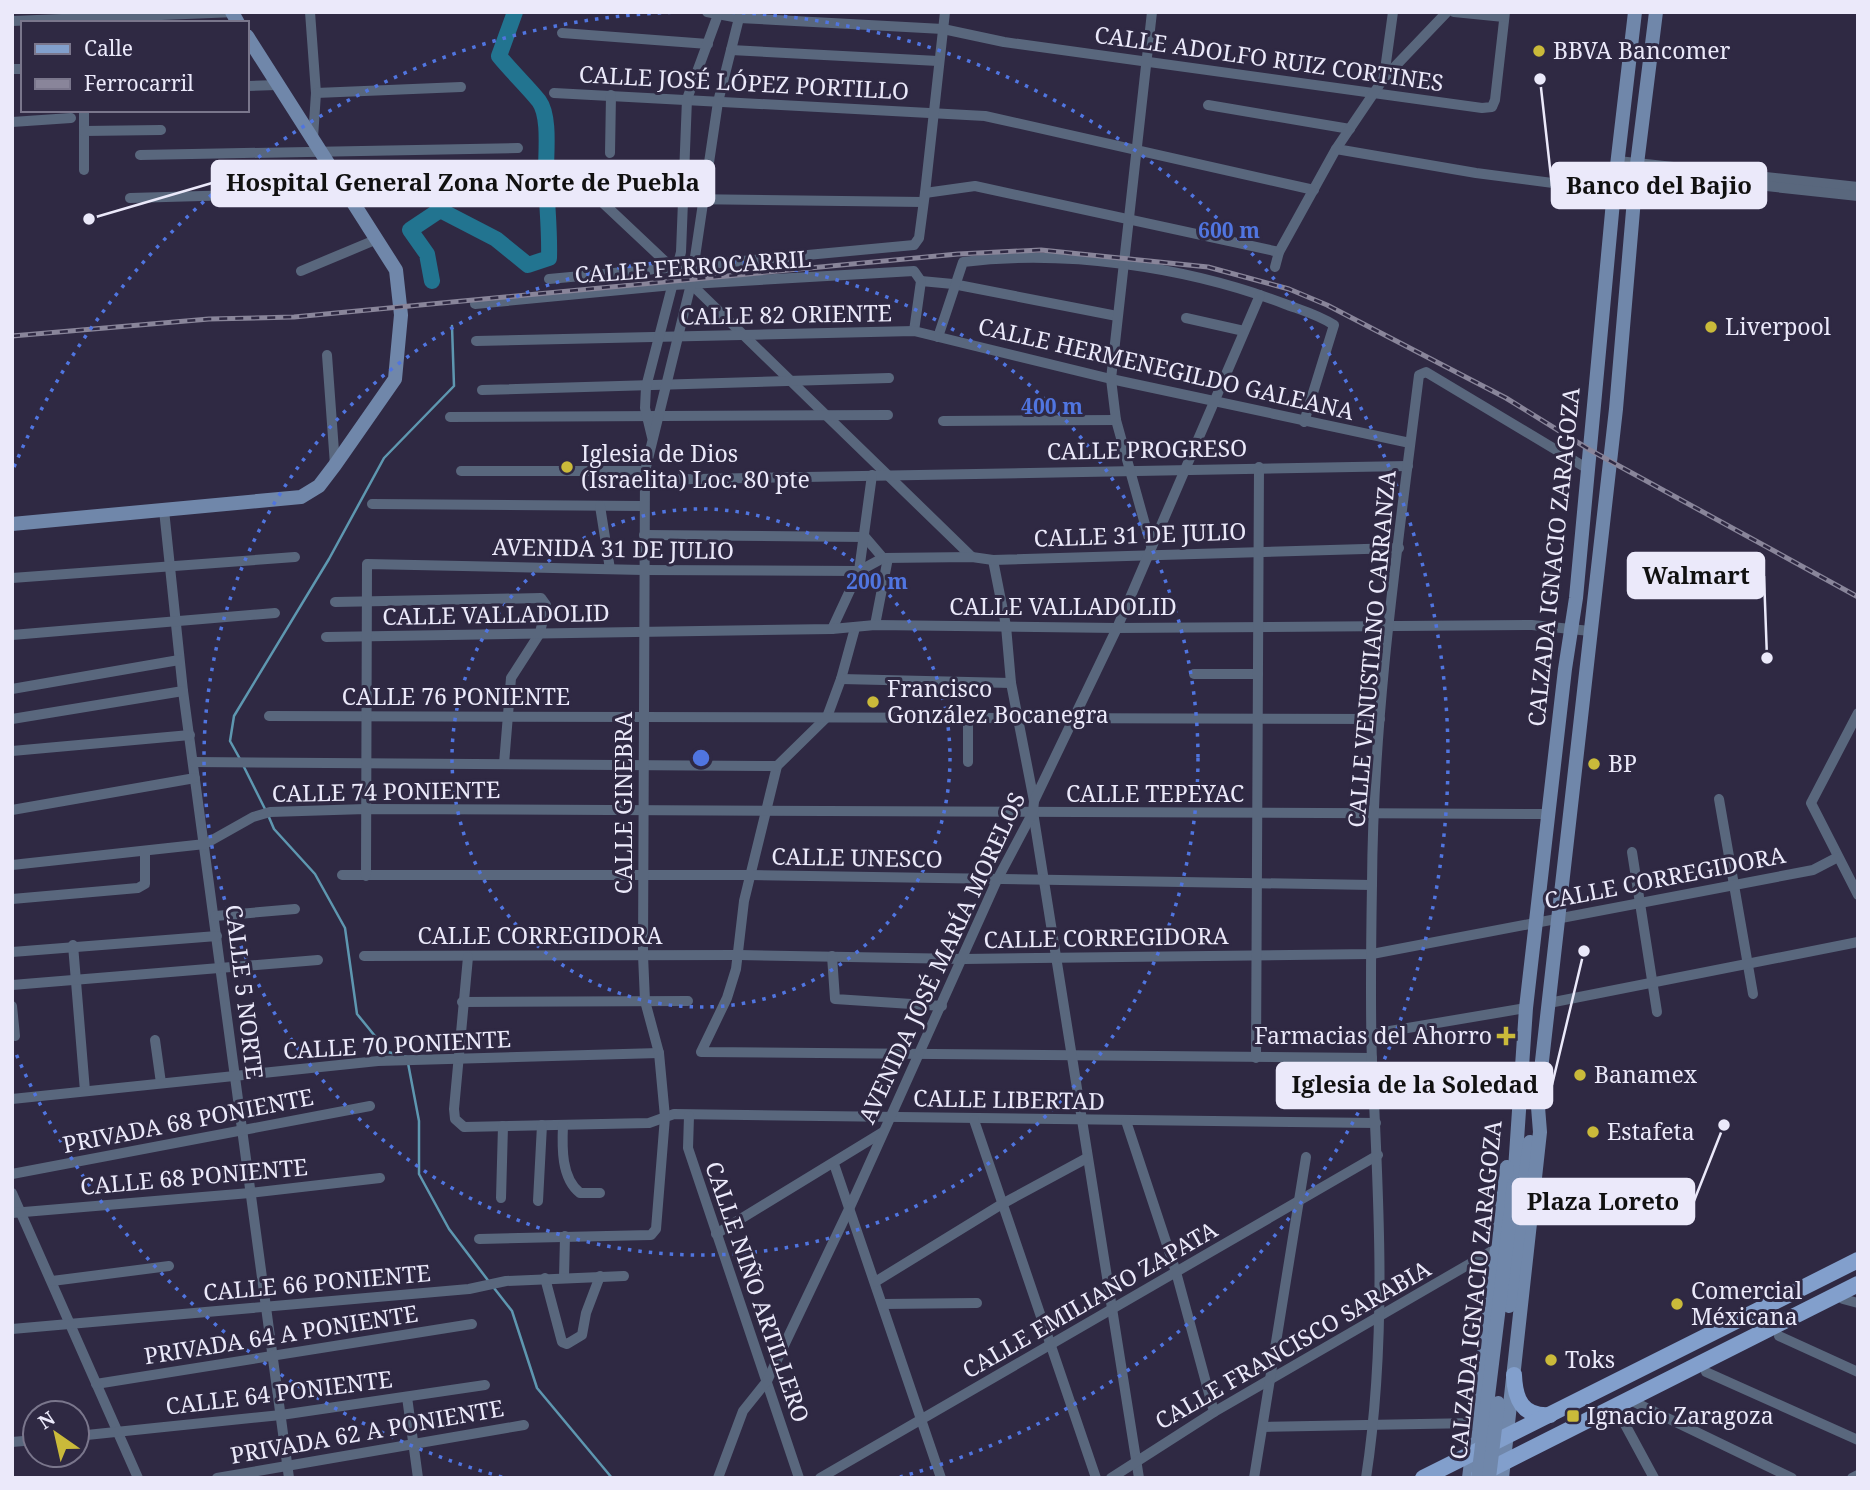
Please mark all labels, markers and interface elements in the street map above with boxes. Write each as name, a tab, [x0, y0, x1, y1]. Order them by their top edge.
street label: CALLE ADOLFO RUIZ CORTINES	[1092, 18, 1446, 98]
legend	[21, 21, 248, 112]
text: Calle	[84, 34, 133, 62]
place label: BBVA Bancomer	[1553, 34, 1730, 66]
marker: BBVA Bancomer	[1531, 43, 1547, 59]
street label: CALLE JOSÉ LÓPEZ PORTILLO	[578, 57, 910, 107]
text: Ferrocarril	[84, 69, 194, 97]
callout: Hospital General Zona Norte de Puebla	[212, 161, 714, 206]
callout: Banco del Bajio	[1552, 163, 1766, 208]
text: Hospital General Zona Norte de Puebla	[226, 165, 700, 198]
text: Banco del Bajio	[1566, 168, 1752, 201]
text: 600 m	[1198, 216, 1260, 244]
street label: CALLE FERROCARRIL	[573, 242, 812, 290]
street label: CALLE 82 ORIENTE	[680, 296, 892, 332]
street label: CALLE HERMENEGILDO GALEANA	[975, 309, 1358, 427]
place label: Liverpool	[1725, 310, 1831, 342]
marker: Liverpool	[1703, 319, 1719, 335]
street label: CALZADA IGNACIO ZARAGOZA	[1519, 385, 1587, 728]
text: 400 m	[1021, 392, 1083, 420]
street label: CALLE PROGRESO	[1047, 431, 1247, 467]
place label: Iglesia de Dios (Israelita) Loc. 80 pte	[581, 437, 810, 495]
marker: Iglesia de Dios (Israelita) Loc. 80 pte	[559, 459, 575, 475]
street label: CALLE VENUSTIANO CARRANZA	[1339, 468, 1403, 829]
street label: CALLE 31 DE JULIO	[1033, 514, 1247, 554]
street label: AVENIDA 31 DE JULIO	[492, 530, 734, 566]
callout: Walmart	[1628, 553, 1764, 598]
text: Walmart	[1642, 558, 1750, 591]
text: 200 m	[846, 567, 908, 595]
street label: CALLE VALLADOLID	[949, 590, 1177, 622]
street label: CALLE VALLADOLID	[382, 596, 610, 632]
place label: Francisco González Bocanegra	[887, 672, 1109, 730]
street label: CALLE 76 PONIENTE	[342, 680, 570, 712]
marker: Francisco González Bocanegra	[865, 694, 881, 710]
street label: CALLE GINEBRA	[607, 711, 639, 894]
centre of rings	[689, 746, 713, 770]
place label: BP	[1608, 747, 1637, 779]
marker: BP	[1586, 756, 1602, 772]
street label: CALLE 74 PONIENTE	[272, 773, 500, 809]
street label: CALLE TEPEYAC	[1066, 777, 1244, 809]
street label: AVENIDA JOSÉ MARÍA MORELOS	[850, 787, 1032, 1128]
street label: CALLE CORREGIDORA	[1542, 838, 1789, 916]
street label: CALLE UNESCO	[771, 840, 943, 874]
street label: CALLE 5 NORTE	[218, 903, 272, 1081]
street label: CALLE CORREGIDORA	[418, 919, 663, 951]
street label: CALLE CORREGIDORA	[983, 919, 1230, 955]
place label: Farmacias del Ahorro	[1254, 1019, 1492, 1051]
street label: CALLE 70 PONIENTE	[282, 1022, 512, 1066]
marker: Farmacias del Ahorro	[1498, 1028, 1514, 1044]
place label: Banamex	[1594, 1058, 1698, 1090]
callout: Iglesia de la Soledad	[1277, 1063, 1552, 1108]
text: Iglesia de la Soledad	[1292, 1067, 1539, 1100]
marker: Banamex	[1572, 1067, 1588, 1083]
street label: PRIVADA 68 PONIENTE	[60, 1080, 316, 1160]
street label: CALLE LIBERTAD	[913, 1081, 1105, 1117]
place label: Estafeta	[1607, 1115, 1695, 1147]
street label: CALZADA IGNACIO ZARAGOZA	[1441, 1118, 1509, 1461]
marker: Estafeta	[1585, 1124, 1601, 1140]
street label: CALLE 68 PONIENTE	[79, 1150, 309, 1202]
street label: CALLE NIÑO ARTILLERO	[698, 1157, 818, 1426]
callout: Plaza Loreto	[1513, 1179, 1694, 1224]
text: Plaza Loreto	[1527, 1184, 1679, 1217]
street label: CALLE EMILIANO ZAPATA	[956, 1212, 1224, 1385]
street label: CALLE FRANCISCO SARABIA	[1149, 1252, 1437, 1436]
street label: CALLE 66 PONIENTE	[202, 1256, 432, 1308]
place label: Comercial Méxicana	[1691, 1274, 1802, 1332]
marker: Comercial Méxicana	[1669, 1296, 1685, 1312]
street label: PRIVADA 64 A PONIENTE	[142, 1297, 420, 1371]
place label: Toks	[1565, 1343, 1615, 1375]
marker: Toks	[1543, 1352, 1559, 1368]
street label: CALLE 64 PONIENTE	[164, 1362, 394, 1422]
street label: PRIVADA 62 A PONIENTE	[228, 1391, 506, 1471]
north arrow	[21, 1399, 91, 1469]
place label: Ignacio Zaragoza	[1587, 1399, 1774, 1431]
text: N	[33, 1405, 60, 1435]
marker: Ignacio Zaragoza	[1565, 1408, 1581, 1424]

